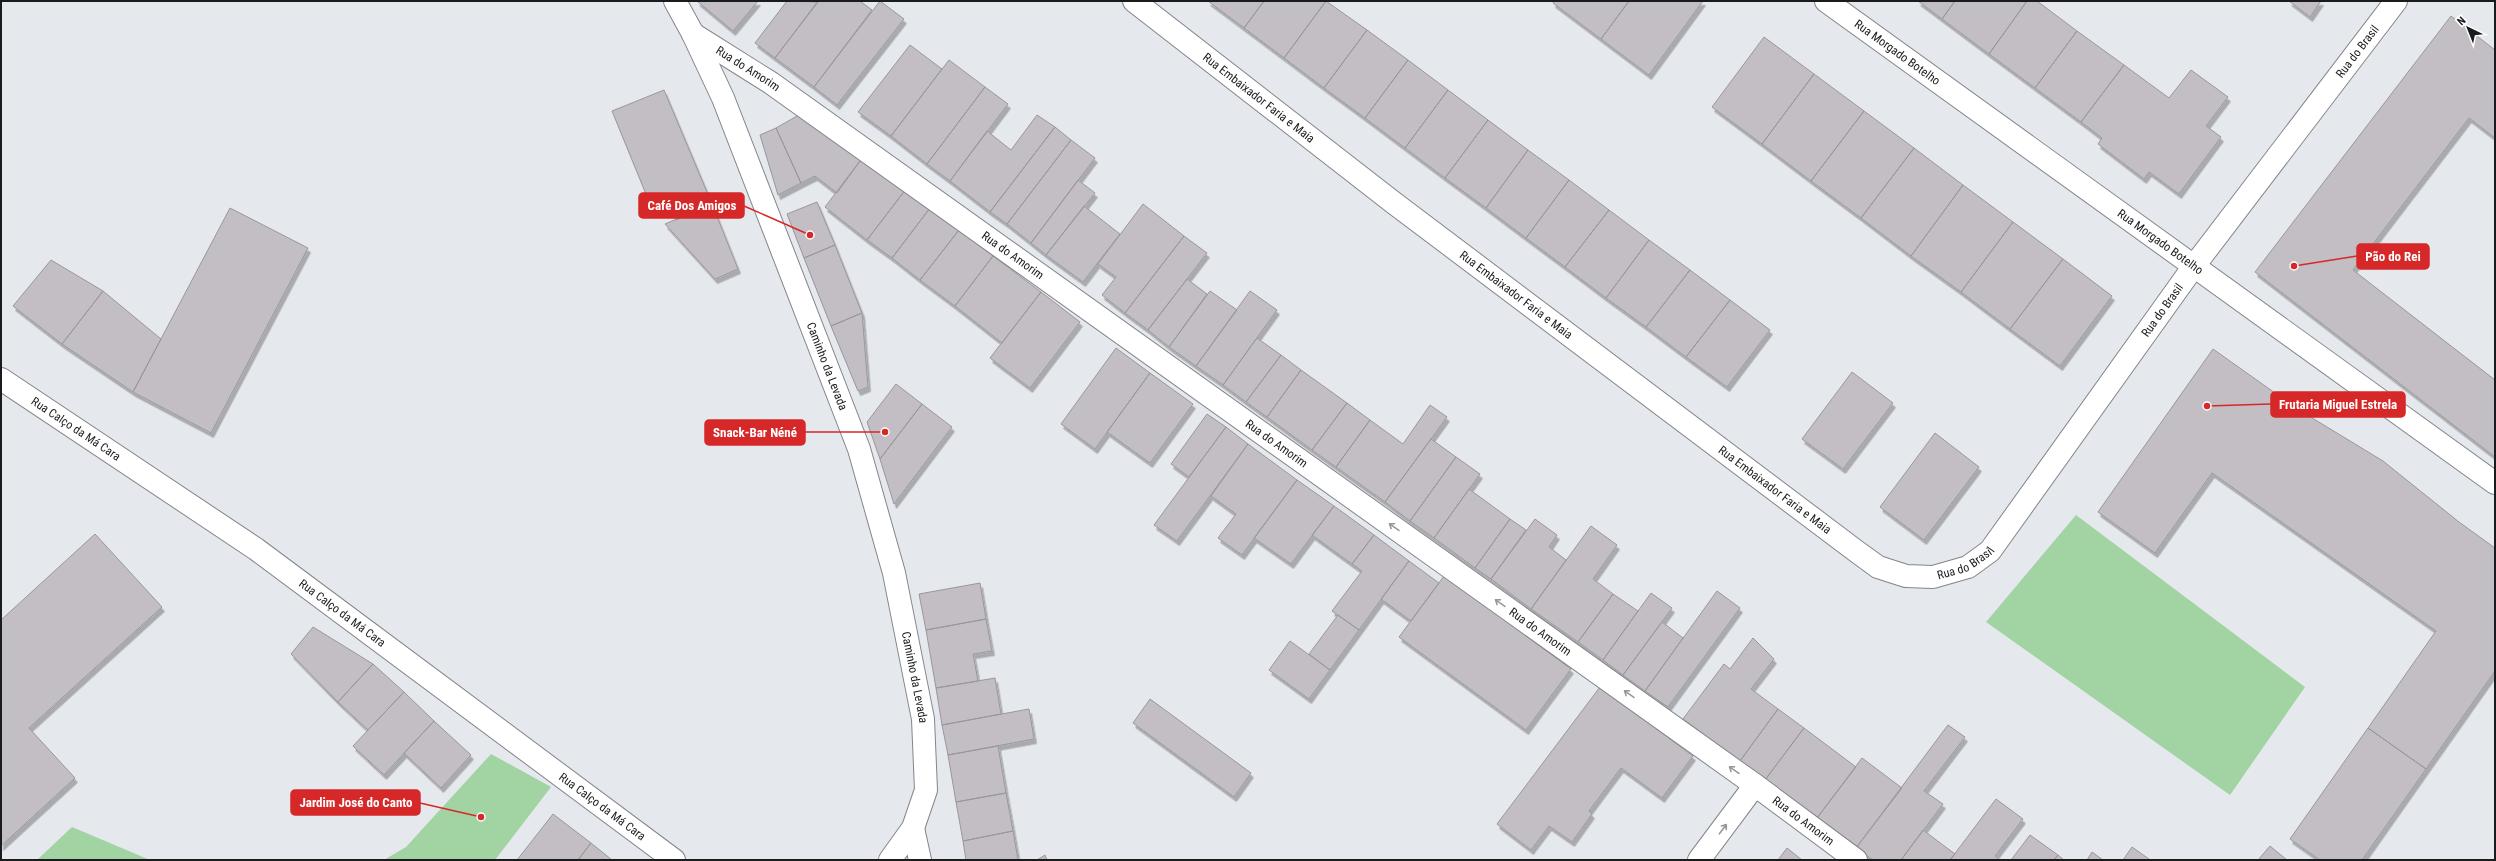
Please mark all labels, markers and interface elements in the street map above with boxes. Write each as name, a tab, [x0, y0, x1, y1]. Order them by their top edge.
north arrow	[2448, 8, 2488, 48]
text: N	[2455, 14, 2469, 28]
street label: Rua Morgado Botelho	[1852, 17, 1943, 88]
street label: Rua do Brasil	[2333, 23, 2382, 81]
street label: Rua do Amorim	[713, 43, 783, 94]
street label: Rua Embaixador Faria e Maia	[1200, 50, 1318, 146]
callout: Café Dos Amigos	[639, 193, 744, 218]
text: Café Dos Amigos	[648, 198, 737, 213]
street label: Rua Morgado Botelho	[2115, 206, 2206, 277]
street label: Rua do Amorim	[979, 229, 1046, 282]
callout: Pão do Rei	[2357, 244, 2429, 269]
street label: Rua Embaixador Faria e Maia	[1457, 248, 1575, 342]
text: Pão do Rei	[2365, 249, 2421, 264]
street label: Rua do Brasil	[2139, 281, 2186, 340]
street label: Caminho da Levada	[804, 320, 850, 412]
callout: Frutaria Miguel Estrela	[2271, 392, 2405, 417]
street label: Rua Calço da Má Cara	[29, 394, 123, 464]
text: Frutaria Miguel Estrela	[2279, 397, 2397, 412]
street label: Rua do Amorim	[1243, 417, 1310, 470]
callout: Snack-Bar Néné	[705, 420, 805, 445]
text: Snack-Bar Néné	[713, 425, 797, 440]
street label: Rua Embaixador Faria e Maia	[1716, 443, 1834, 537]
one-way arrow	[1389, 523, 1400, 531]
street label: Rua do Brasil	[1936, 544, 1998, 582]
street label: Rua Calço da Má Cara	[296, 576, 388, 650]
one-way arrow	[1495, 599, 1506, 607]
street label: Rua do Amorim	[1506, 605, 1574, 659]
street label: Caminho da Levada	[899, 630, 930, 724]
one-way arrow	[1623, 690, 1634, 698]
one-way arrow	[1729, 766, 1740, 774]
street label: Rua Calço da Má Cara	[556, 770, 648, 843]
callout: Jardim José do Canto	[291, 790, 420, 815]
street label: Rua do Amorim	[1770, 793, 1837, 848]
text: Jardim José do Canto	[299, 795, 413, 810]
one-way arrow	[1718, 823, 1727, 834]

